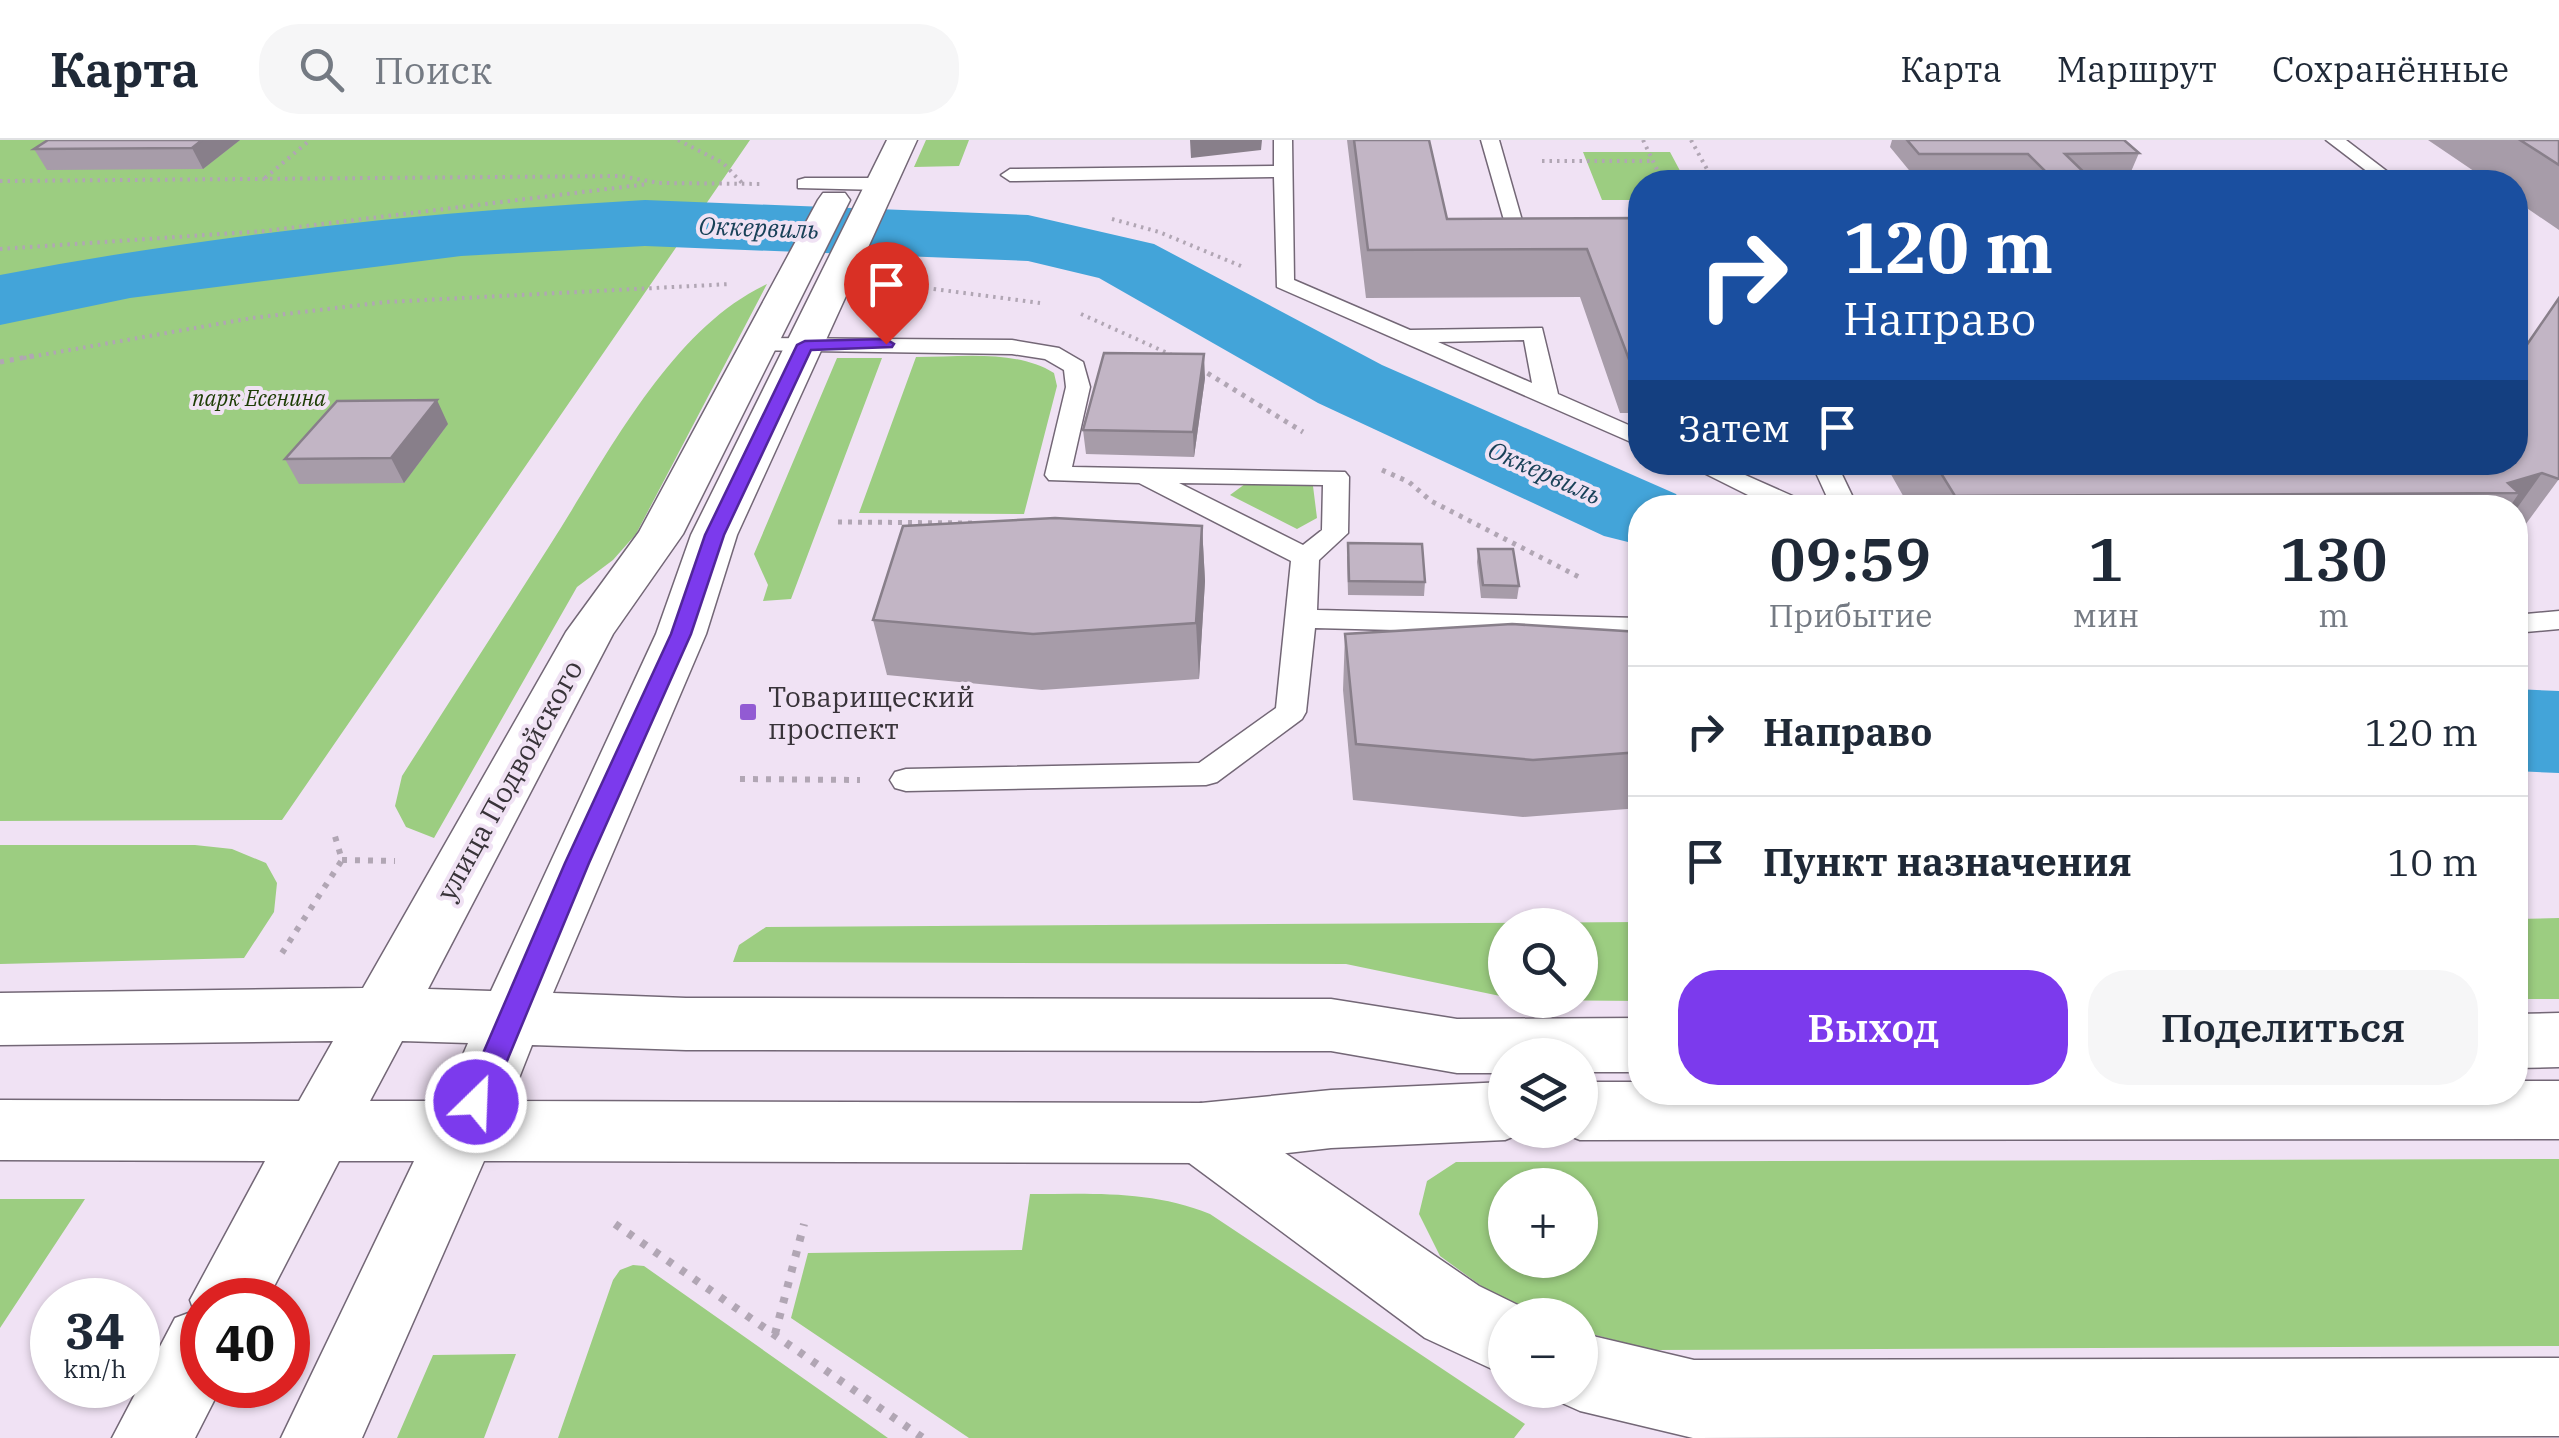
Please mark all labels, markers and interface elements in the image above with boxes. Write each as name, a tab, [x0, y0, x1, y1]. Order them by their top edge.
search box	[259, 24, 959, 114]
text: Карта	[50, 38, 199, 100]
icon: search	[294, 42, 349, 97]
text: Поиск	[374, 45, 492, 94]
text: Карта	[1900, 46, 2002, 92]
text: Маршрут	[2057, 46, 2217, 92]
text: Сохранённые	[2272, 46, 2509, 92]
text: 120 m	[1843, 201, 2053, 292]
water label: Оккервиль	[698, 208, 820, 246]
icon: right	[1678, 210, 1808, 340]
pin	[844, 242, 929, 345]
icon: arrive	[859, 257, 914, 312]
text: Направо	[1843, 289, 2036, 347]
park label: парк Есенина	[192, 383, 326, 412]
icon: arrive	[1810, 400, 1865, 455]
text: Затем	[1678, 403, 1790, 452]
water label: Оккервиль	[1483, 432, 1607, 512]
text: 09:59	[1769, 519, 1931, 598]
text: 1	[2088, 519, 2124, 598]
text: 130	[2280, 519, 2388, 598]
text: Прибытие	[1768, 594, 1932, 636]
text: мин	[2073, 594, 2139, 636]
text: m	[2318, 594, 2349, 636]
street label: улица Подвойского	[427, 653, 591, 907]
place label: Товарищеский проспект	[768, 678, 975, 747]
marker: Товарищеский проспект	[737, 701, 759, 723]
icon: right	[1678, 704, 1733, 759]
text: Направо	[1763, 707, 1932, 756]
text: 120 m	[2365, 707, 2478, 756]
icon: arrive	[1678, 834, 1733, 889]
text: Пункт назначения	[1763, 837, 2132, 886]
text: 10 m	[2387, 837, 2478, 886]
map controls	[1488, 908, 1598, 1408]
button: search	[1488, 908, 1598, 1018]
button: Выход	[1678, 970, 2068, 1085]
button: Поделиться	[2088, 970, 2478, 1085]
button: layers	[1488, 1038, 1598, 1148]
position arrow	[424, 1050, 528, 1154]
button: +	[1488, 1168, 1598, 1278]
speed limit sign: 40	[180, 1278, 310, 1408]
text: 34	[65, 1298, 125, 1363]
button: −	[1488, 1298, 1598, 1408]
text: km/h	[63, 1352, 127, 1385]

